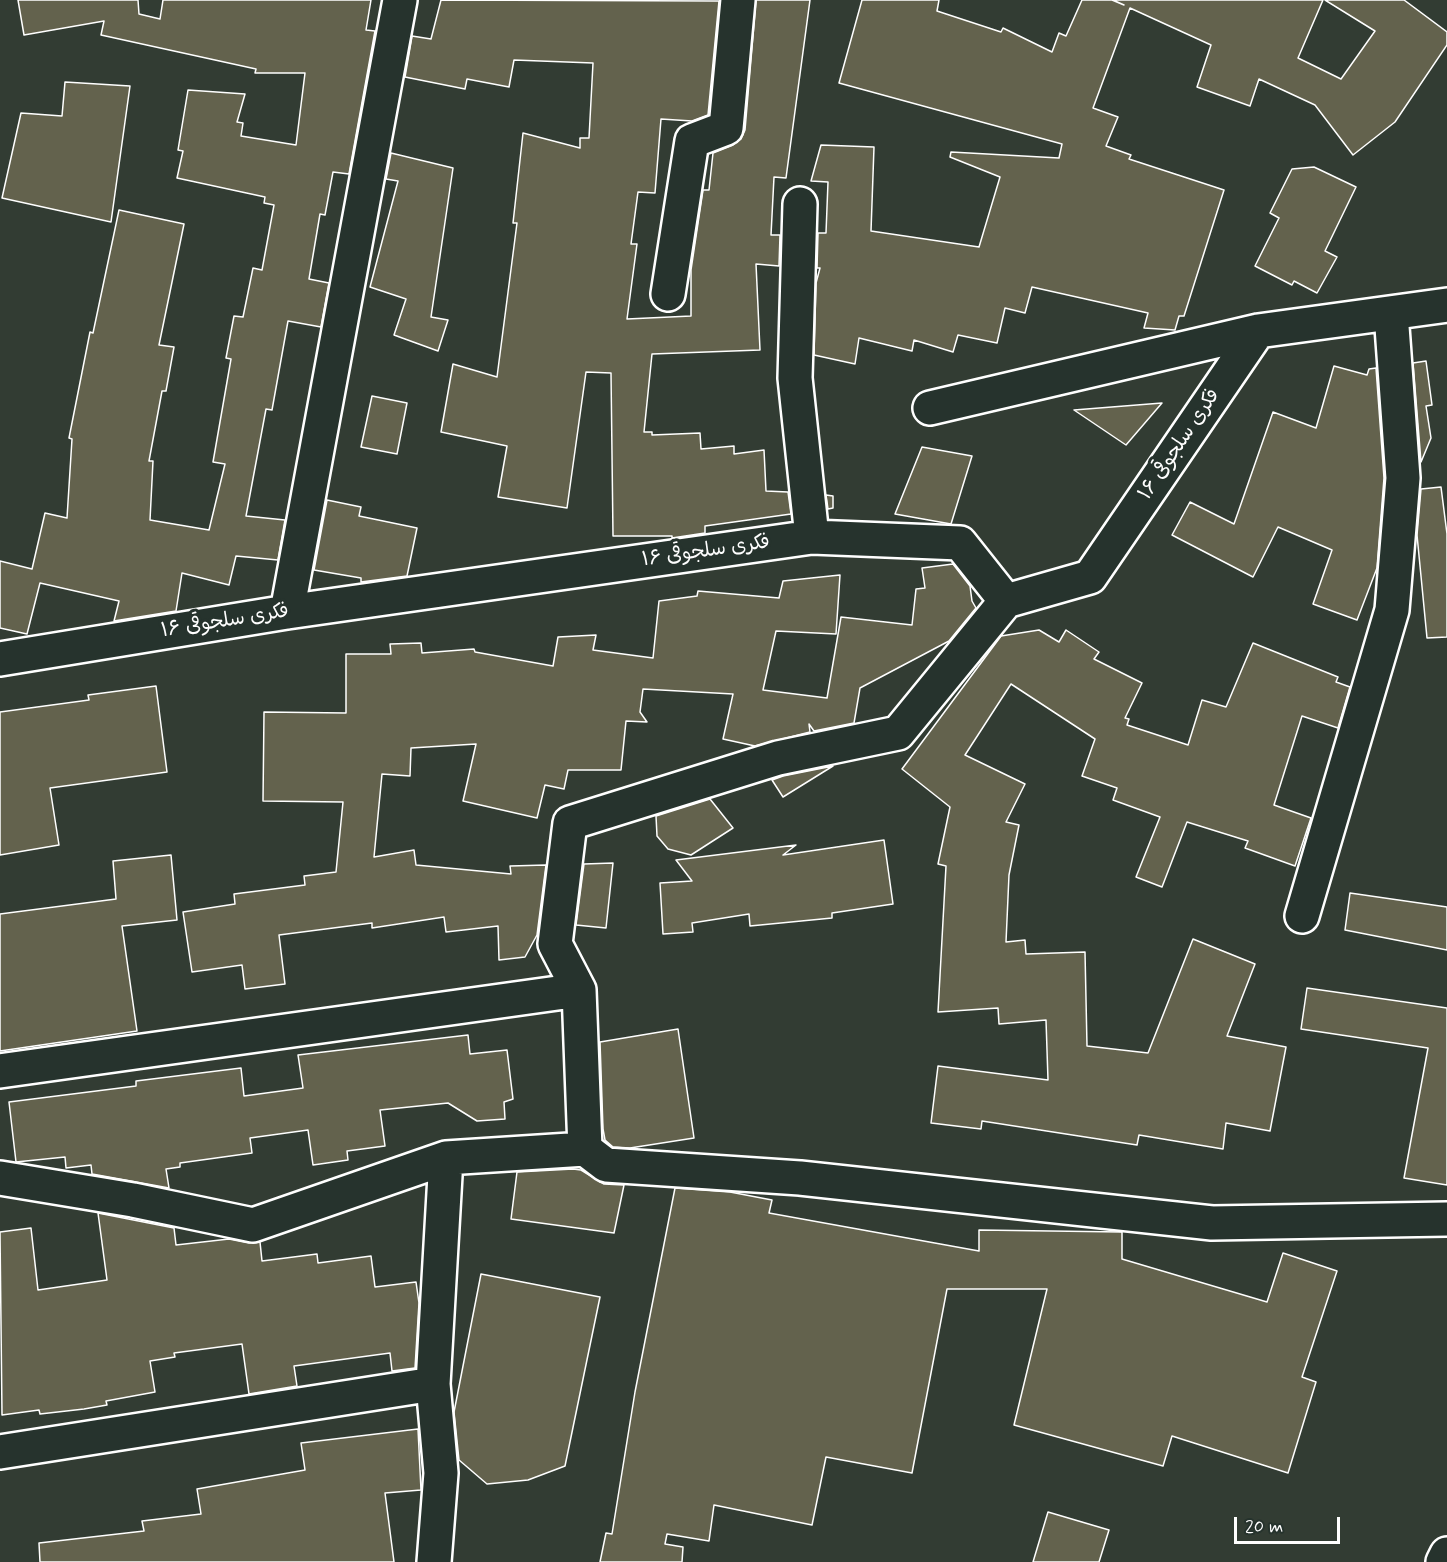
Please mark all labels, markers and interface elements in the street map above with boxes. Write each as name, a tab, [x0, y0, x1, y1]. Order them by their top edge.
street label: فکری سلجوقی ۱۶	[1134, 385, 1226, 505]
street label: فکری سلجوقی ۱۶	[640, 531, 772, 573]
street label: فکری سلجوقی ۱۶	[159, 600, 291, 644]
scale bar	[1237, 1505, 1344, 1543]
text: 20 m	[1245, 1515, 1283, 1539]

